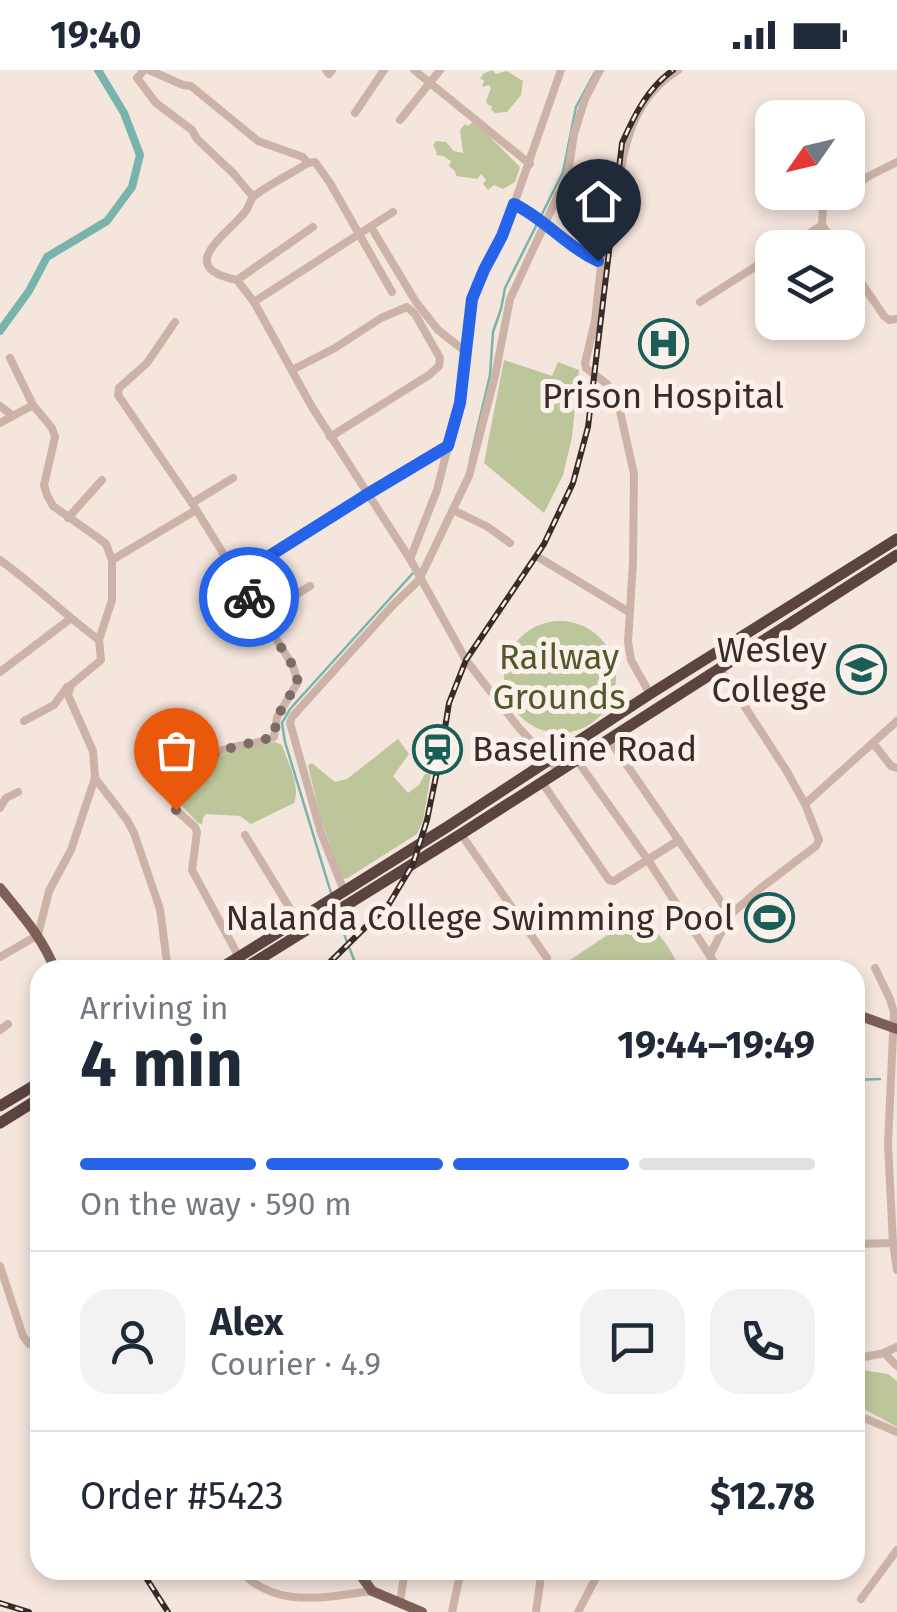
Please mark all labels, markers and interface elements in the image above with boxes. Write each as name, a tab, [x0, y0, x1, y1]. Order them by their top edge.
text: 19:40	[50, 12, 142, 58]
north arrow	[755, 100, 865, 210]
map controls	[755, 100, 865, 340]
pin	[556, 159, 641, 262]
icon: home	[571, 174, 626, 229]
button: layers	[755, 230, 865, 340]
hospital icon: Prison Hospital	[637, 318, 689, 370]
place label: Prison Hospital	[542, 375, 784, 417]
courier	[199, 547, 299, 647]
icon: bike	[222, 570, 277, 625]
place label: Wesley College	[712, 629, 827, 711]
park label: Railway Grounds	[492, 636, 626, 718]
school or university icon: Wesley College	[836, 644, 888, 696]
pin	[134, 708, 219, 811]
icon: bag	[149, 723, 204, 778]
station icon: Baseline Road	[411, 723, 463, 775]
place label: Baseline Road	[472, 728, 697, 770]
sports icon: Nalanda College Swimming Pool	[743, 892, 795, 944]
place label: Nalanda College Swimming Pool	[225, 897, 734, 939]
text: Arriving in	[80, 989, 228, 1027]
text: 19:44–19:49	[617, 1022, 815, 1068]
text: 4 min	[80, 1025, 243, 1103]
text: On the way · 590 m	[80, 1185, 352, 1223]
button: person	[80, 1289, 185, 1394]
button: chat	[580, 1289, 685, 1394]
button: phone	[710, 1289, 815, 1394]
text: Alex	[210, 1299, 283, 1345]
text: Courier · 4.9	[210, 1345, 381, 1383]
text: Order #5423	[80, 1473, 284, 1519]
text: $12.78	[710, 1473, 815, 1519]

